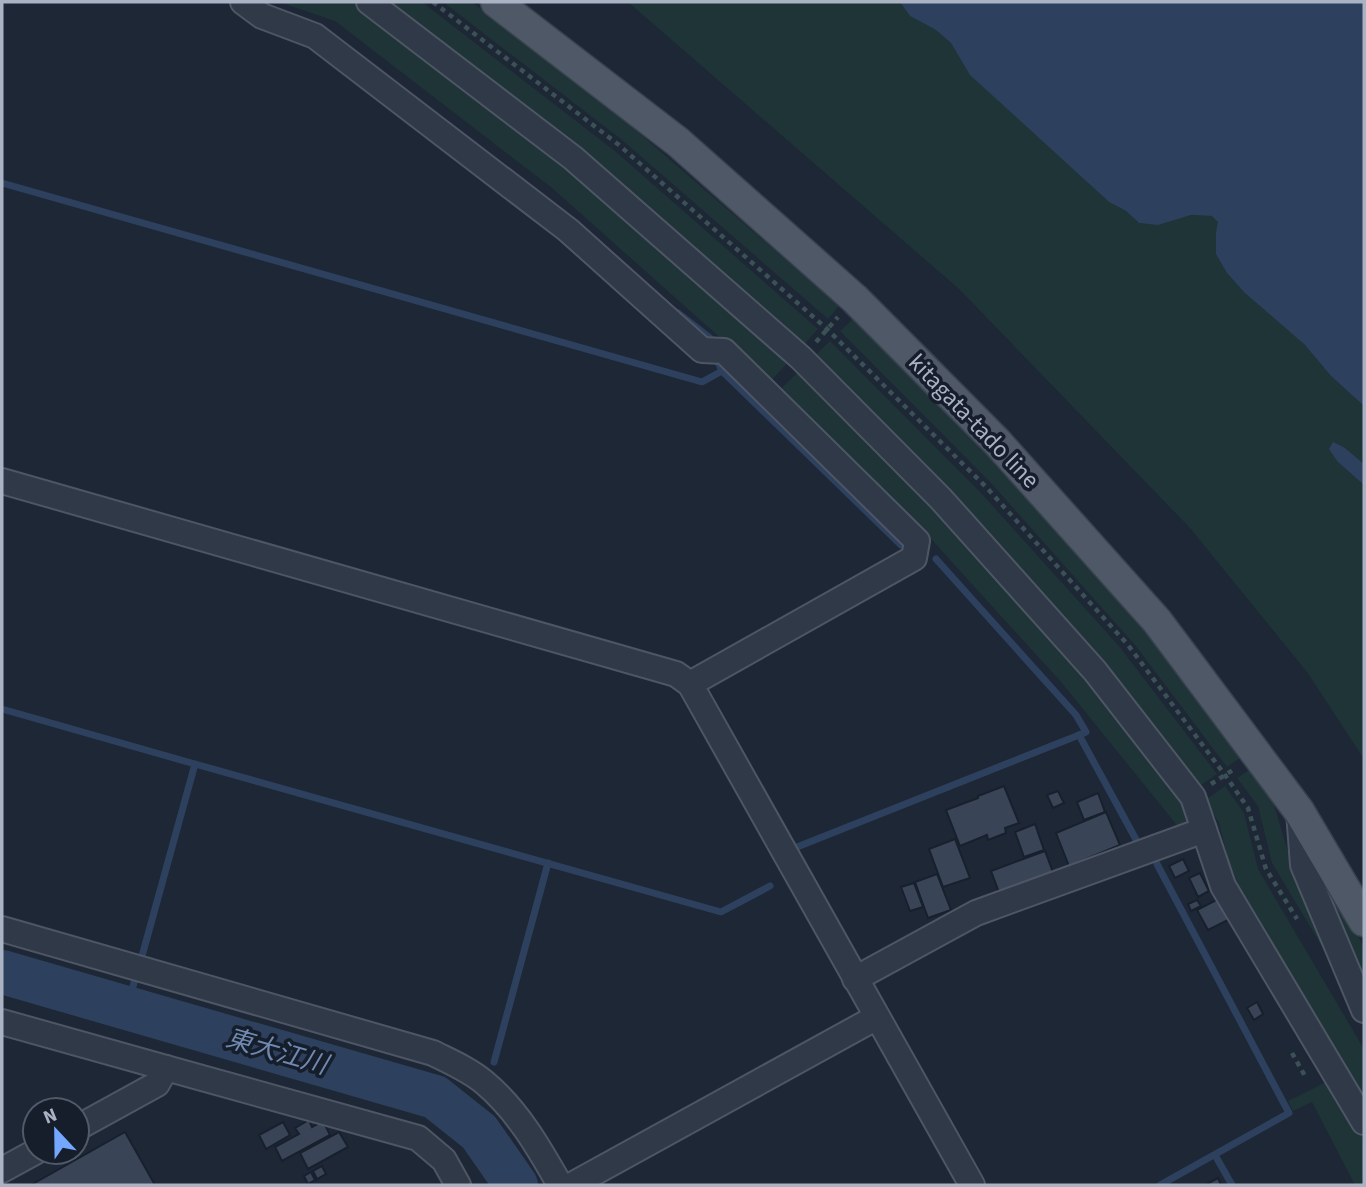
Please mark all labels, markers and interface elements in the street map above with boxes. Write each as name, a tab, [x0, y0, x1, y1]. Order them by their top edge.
street label: kitagata-tado line	[900, 346, 1047, 497]
water label: 東大江川	[222, 1019, 335, 1084]
north arrow	[21, 1096, 91, 1166]
text: N	[39, 1102, 61, 1132]

